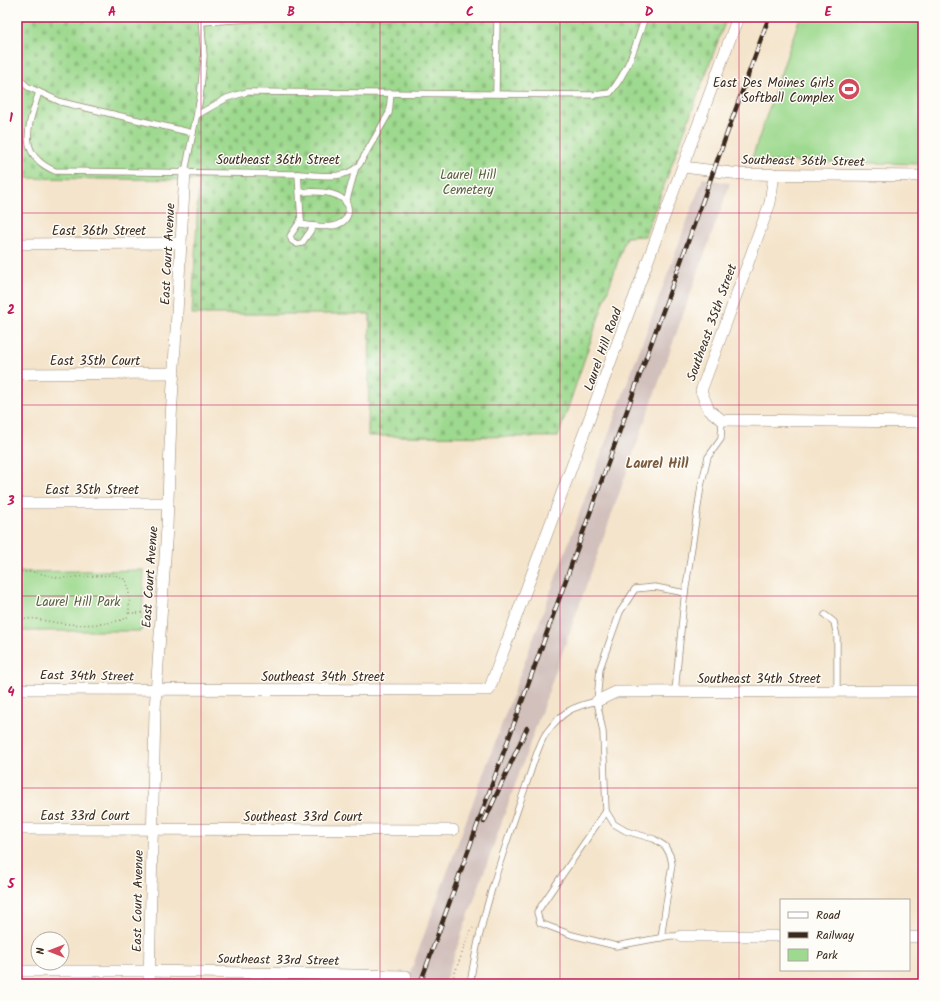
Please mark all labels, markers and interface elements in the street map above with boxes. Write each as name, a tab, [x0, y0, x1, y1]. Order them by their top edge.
text: A	[108, 2, 116, 23]
text: B	[287, 2, 295, 23]
text: C	[466, 2, 474, 23]
text: D	[645, 2, 654, 23]
text: E	[824, 2, 832, 23]
place label: East Des Moines Girls Softball Complex	[713, 73, 834, 109]
sports icon: East Des Moines Girls Softball Complex	[836, 76, 862, 102]
text: 1	[9, 108, 13, 129]
street label: Southeast 36th Street	[216, 150, 341, 171]
street label: Southeast 36th Street	[741, 150, 866, 173]
park label: Laurel Hill Cemetery	[440, 165, 496, 201]
street label: East Court Avenue	[155, 202, 182, 306]
street label: East 36th Street	[52, 221, 147, 242]
street label: Southeast 35th Street	[681, 260, 744, 384]
text: 2	[7, 300, 15, 321]
street label: Laurel Hill Road	[579, 304, 628, 394]
street label: East 35th Court	[50, 351, 141, 372]
district label: Laurel Hill	[626, 453, 689, 475]
street label: East 35th Street	[45, 480, 140, 501]
text: 3	[6, 491, 15, 512]
street label: East Court Avenue	[136, 525, 165, 629]
park label: Laurel Hill Park	[36, 592, 121, 613]
street label: East 34th Street	[40, 665, 135, 688]
street label: Southeast 34th Street	[261, 667, 386, 688]
street label: Southeast 34th Street	[697, 669, 822, 690]
text: 4	[7, 682, 15, 703]
street label: East 33rd Court	[40, 806, 131, 827]
street label: Southeast 33rd Court	[244, 807, 363, 828]
street label: East Court Avenue	[127, 850, 150, 952]
text: 5	[7, 874, 16, 895]
legend	[780, 899, 910, 971]
text: Road	[816, 906, 841, 925]
text: Railway	[816, 926, 854, 945]
north arrow	[30, 931, 70, 971]
text: Park	[816, 946, 838, 965]
text: N	[32, 947, 50, 954]
street label: Southeast 33rd Street	[217, 949, 340, 972]

